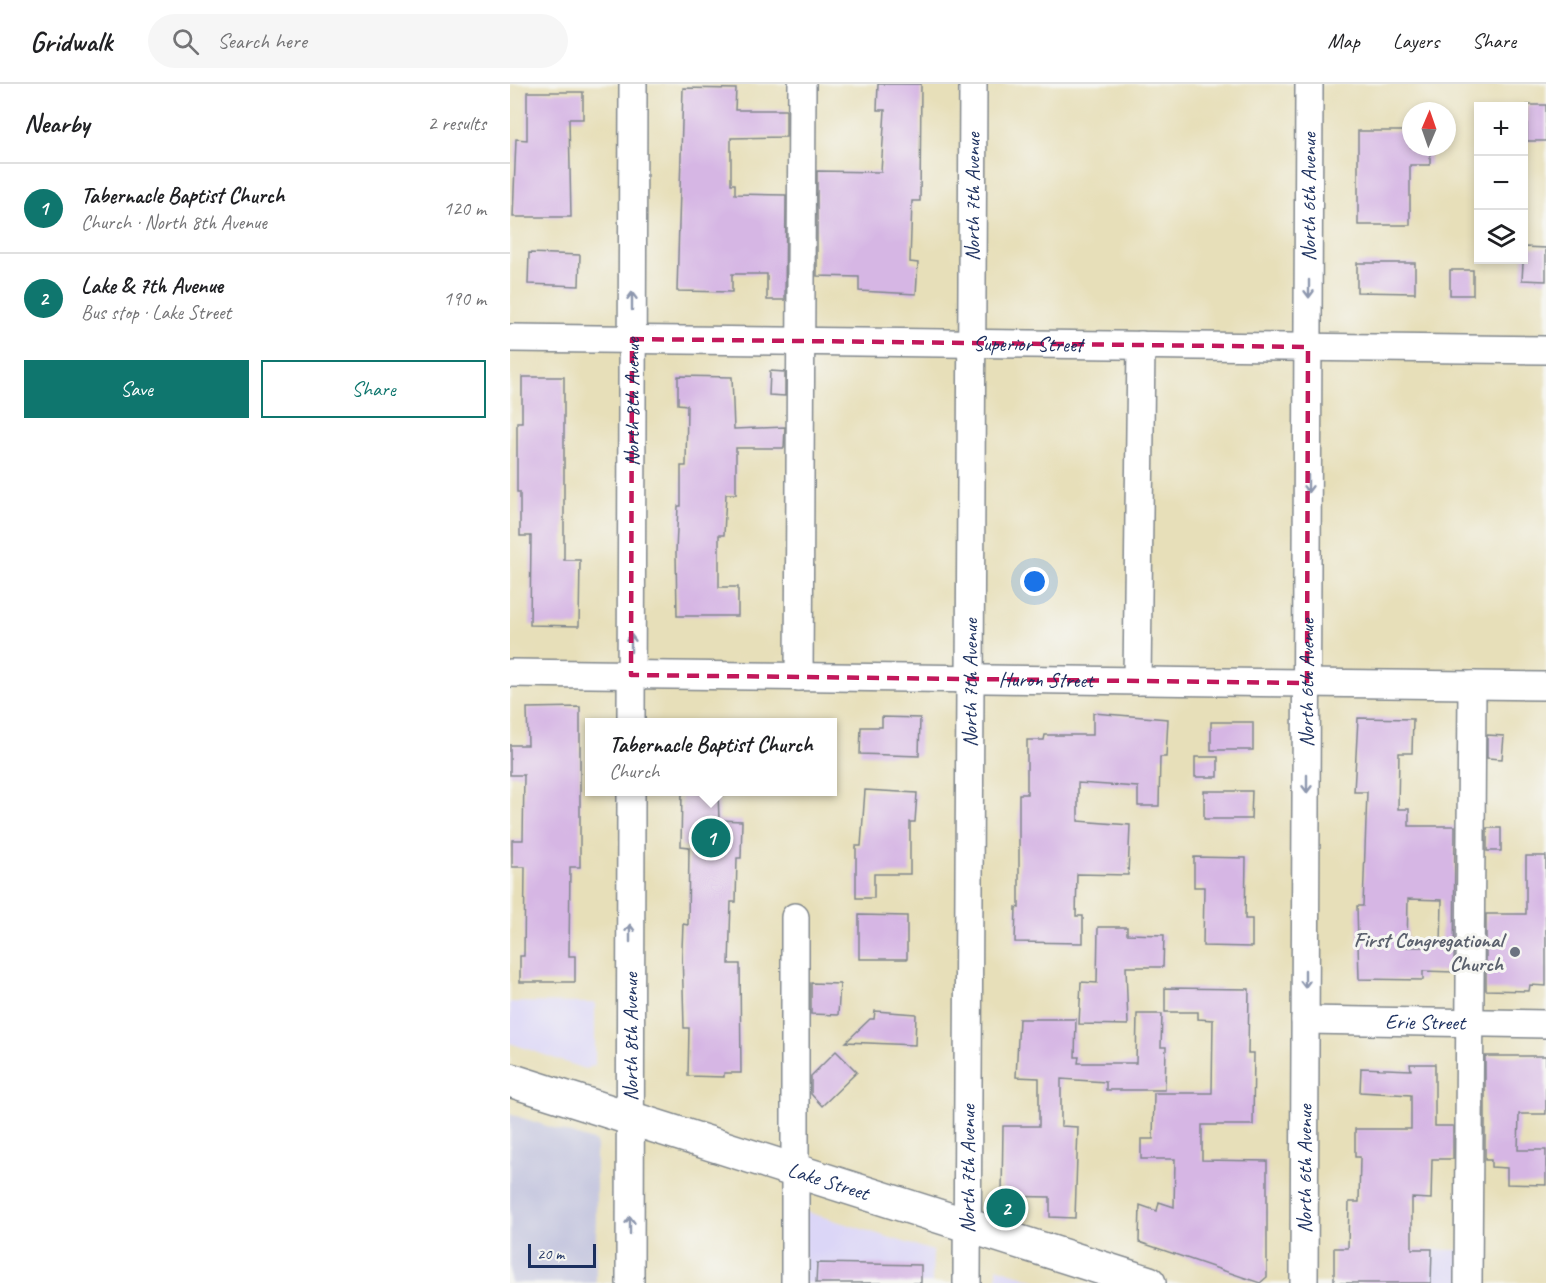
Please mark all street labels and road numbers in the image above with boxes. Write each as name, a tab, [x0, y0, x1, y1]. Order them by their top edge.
street label: North 7th Avenue	[959, 131, 986, 261]
street label: North 6th Avenue	[1295, 131, 1322, 261]
street label: Superior Street	[973, 330, 1086, 358]
street label: North 8th Avenue	[619, 336, 645, 466]
street label: North 7th Avenue	[957, 617, 983, 747]
street label: North 6th Avenue	[1293, 617, 1320, 747]
street label: Huron Street	[999, 666, 1095, 693]
street label: North 8th Avenue	[617, 971, 644, 1101]
street label: Erie Street	[1385, 1008, 1467, 1036]
street label: North 7th Avenue	[954, 1103, 981, 1233]
street label: North 6th Avenue	[1291, 1103, 1318, 1233]
street label: Lake Street	[785, 1156, 874, 1207]

